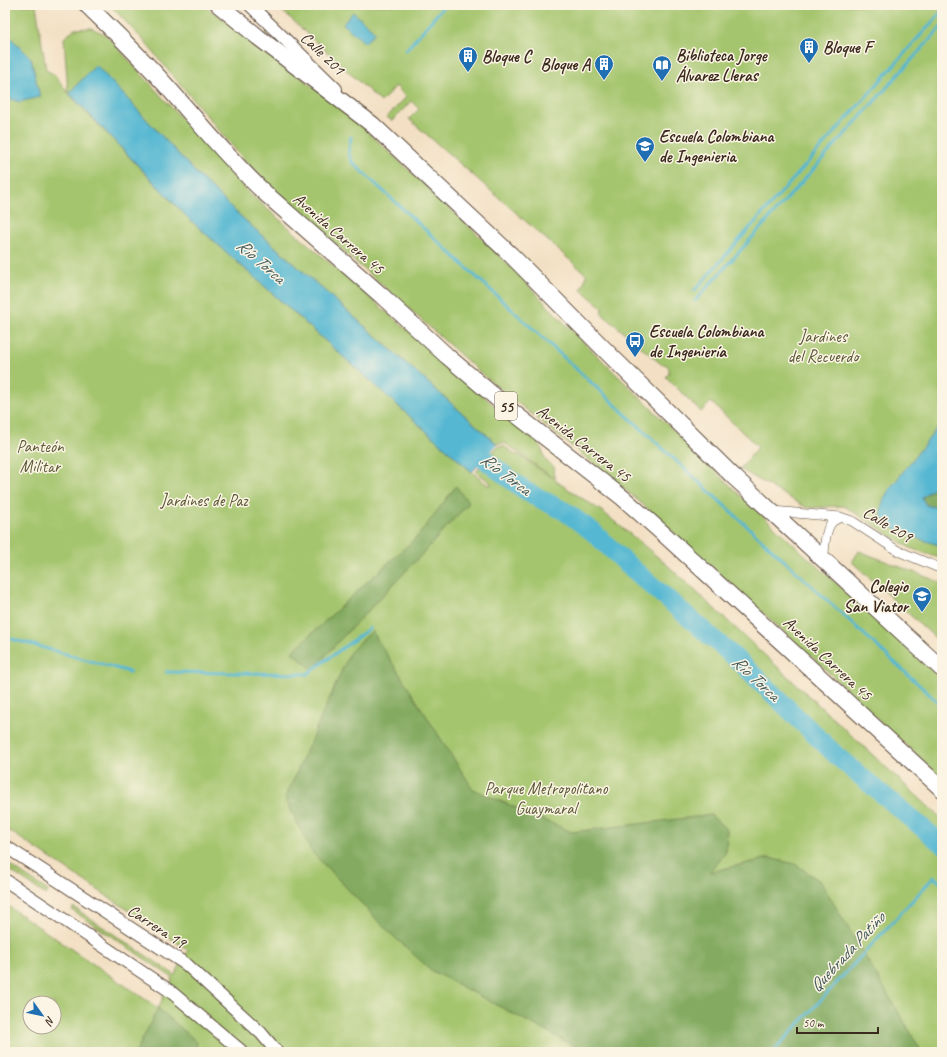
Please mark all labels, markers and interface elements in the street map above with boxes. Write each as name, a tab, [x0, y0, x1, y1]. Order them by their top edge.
street label: Calle 201	[296, 27, 350, 81]
building icon: Bloque F	[798, 36, 820, 64]
place label: Bloque F	[823, 37, 876, 58]
building icon: Bloque C	[457, 45, 479, 73]
place label: Biblioteca Jorge Álvarez Lleras	[676, 45, 769, 86]
place label: Bloque C	[482, 46, 534, 67]
building icon: Bloque A	[593, 53, 615, 81]
place label: Bloque A	[541, 54, 591, 75]
library icon: Biblioteca Jorge Álvarez Lleras	[651, 54, 673, 82]
place label: Escuela Colombiana de Ingenieria	[659, 126, 775, 167]
school or university icon: Escuela Colombiana de Ingenieria	[634, 135, 656, 163]
street label: Avenida Carrera 45	[289, 188, 390, 280]
water label: Río Torca	[232, 234, 292, 290]
place label: Escuela Colombiana de Ingeniería	[649, 321, 765, 362]
park label: Jardines del Recuerdo	[788, 326, 860, 367]
bus stop icon: Escuela Colombiana de Ingeniería	[624, 330, 646, 358]
road number: 55	[495, 392, 517, 420]
street label: Avenida Carrera 45	[532, 400, 636, 488]
park label: Panteón Militar	[16, 436, 65, 477]
water label: Río Torca	[477, 448, 538, 502]
park label: Jardines de Paz	[159, 490, 249, 511]
street label: Calle 209	[859, 502, 917, 548]
place label: Colegio San Viator	[844, 576, 910, 617]
school or university icon: Colegio San Viator	[911, 585, 933, 613]
street label: Avenida Carrera 45	[779, 612, 877, 706]
water label: Río Torca	[728, 650, 786, 707]
park label: Parque Metropolitano Guaymaral	[484, 778, 609, 819]
street label: Carrera 19	[123, 900, 191, 954]
water label: Quebrada Patiño	[805, 906, 891, 996]
north arrow	[22, 995, 62, 1035]
scale bar	[797, 1009, 878, 1035]
text: N	[41, 1014, 58, 1029]
text: 50 m	[803, 1015, 825, 1031]

